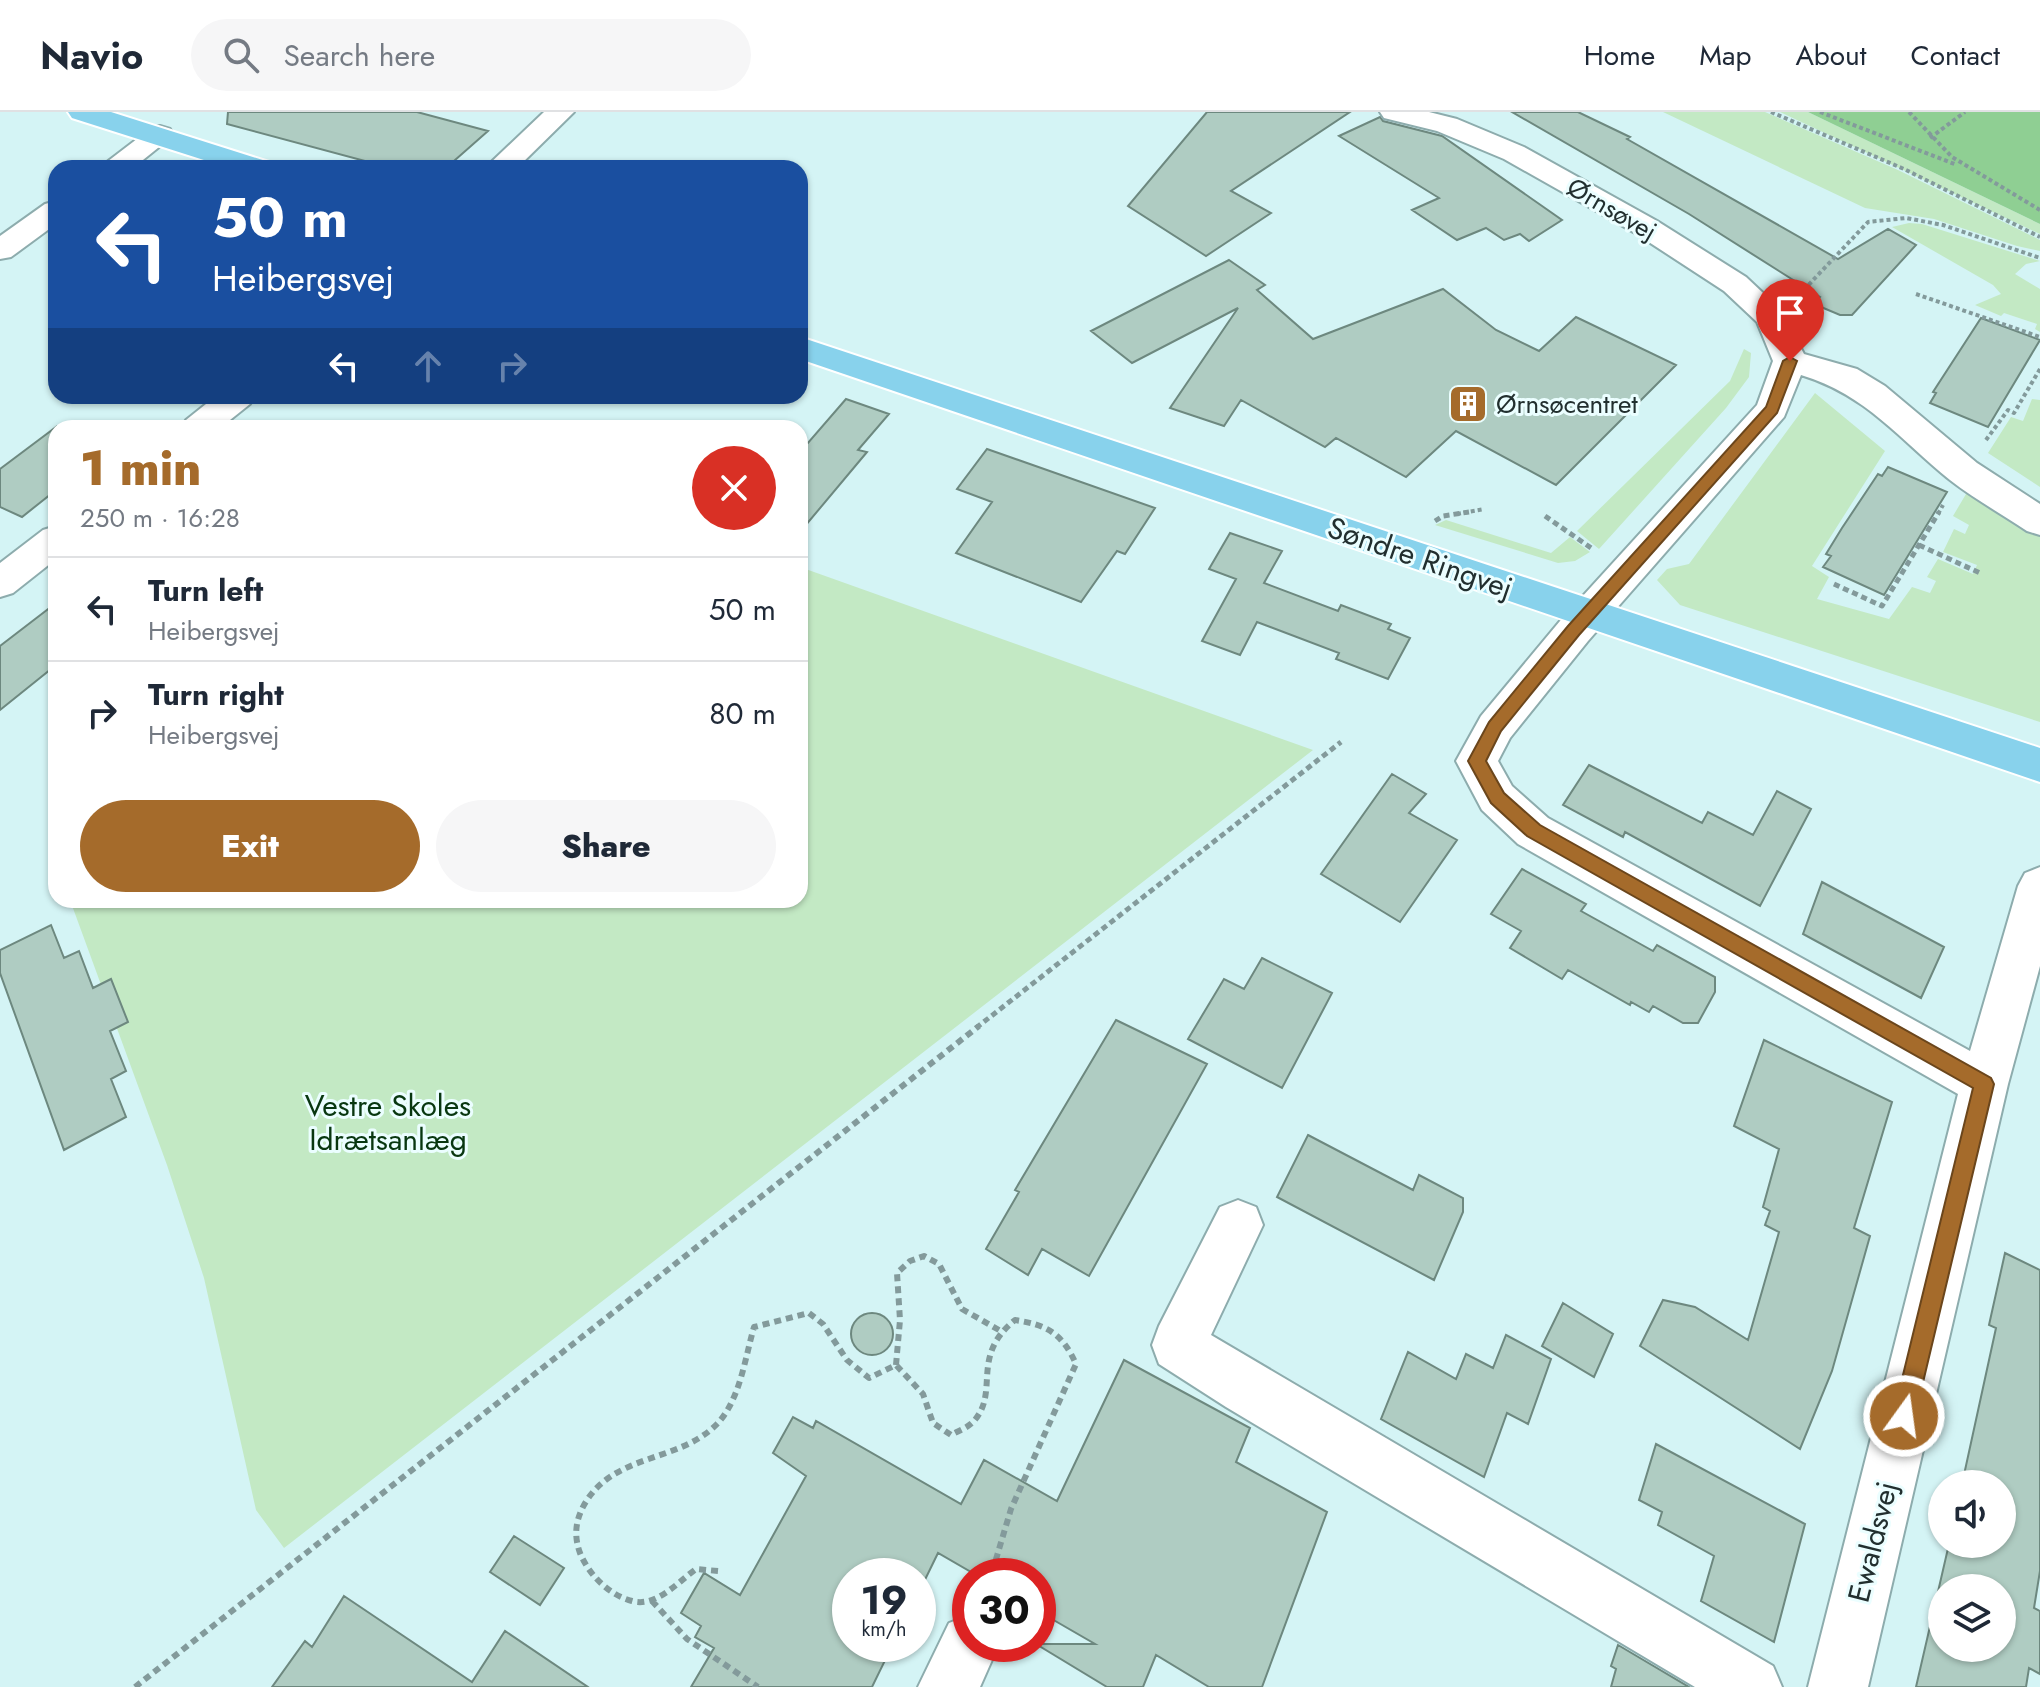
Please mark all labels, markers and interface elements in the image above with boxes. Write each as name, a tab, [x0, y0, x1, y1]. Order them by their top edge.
search box	[191, 19, 751, 91]
text: Navio	[40, 28, 143, 83]
icon: search	[219, 33, 263, 77]
text: Search here	[283, 34, 435, 77]
text: Home	[1584, 35, 1655, 76]
text: Map	[1699, 35, 1751, 76]
text: About	[1795, 35, 1867, 76]
text: Contact	[1911, 35, 2000, 76]
street label: Ørnsøvej	[1560, 168, 1664, 250]
text: 50 m	[212, 177, 348, 258]
icon: left	[80, 192, 184, 296]
text: Heibergsvej	[212, 252, 394, 304]
pin	[1756, 279, 1824, 361]
icon: arrive	[1768, 291, 1812, 335]
icon: left	[322, 344, 366, 388]
icon: ahead	[406, 344, 450, 388]
icon: right	[490, 344, 534, 388]
building icon: Ørnsøcentret	[1447, 383, 1489, 425]
place label: Ørnsøcentret	[1496, 385, 1638, 423]
text: 1 min	[80, 434, 201, 503]
button: close	[692, 446, 776, 530]
text: 250 m · 16:28	[80, 499, 240, 537]
street label: Søndre Ringvej	[1322, 506, 1518, 609]
text: Turn left	[148, 569, 263, 612]
icon: left	[80, 587, 124, 631]
text: 50 m	[709, 588, 776, 631]
text: Heibergsvej	[148, 612, 280, 650]
text: Turn right	[148, 673, 284, 716]
icon: right	[80, 691, 124, 735]
text: 80 m	[709, 692, 776, 735]
text: Heibergsvej	[148, 716, 280, 754]
button: Exit	[80, 800, 420, 892]
button: Share	[436, 800, 776, 892]
park label: Vestre Skoles Idrætsanlæg	[305, 1084, 471, 1161]
position arrow	[1862, 1374, 1946, 1458]
map controls	[1928, 1470, 2016, 1662]
button: sound	[1928, 1470, 2016, 1558]
street label: Ewaldsvej	[1837, 1477, 1908, 1607]
speed limit sign: 30	[952, 1558, 1056, 1662]
text: 19	[860, 1571, 908, 1629]
button: layers	[1928, 1574, 2016, 1662]
text: km/h	[861, 1615, 907, 1644]

